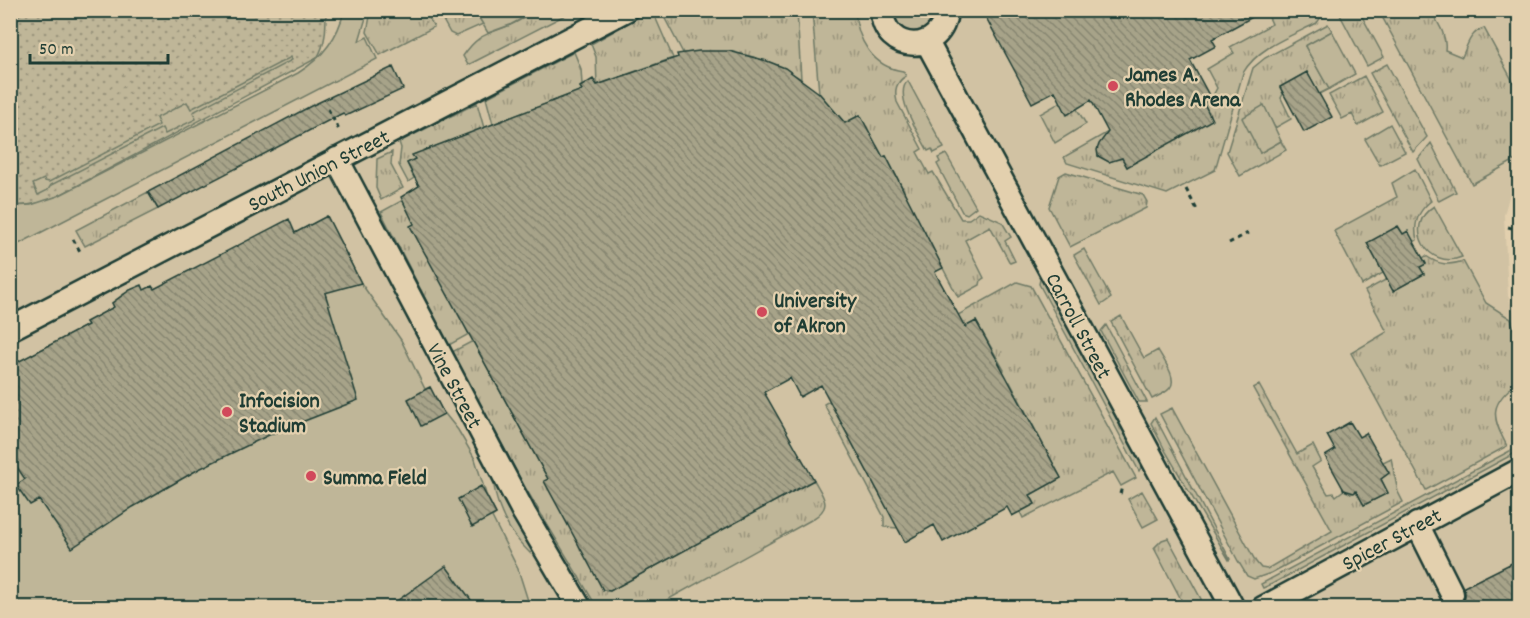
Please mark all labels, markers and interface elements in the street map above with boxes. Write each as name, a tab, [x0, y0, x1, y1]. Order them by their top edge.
scale bar	[30, 27, 168, 65]
text: 50 m	[39, 38, 74, 63]
place label: James A. Rhodes Arena	[1125, 61, 1241, 117]
marker: James A. Rhodes Arena	[1106, 79, 1120, 93]
street label: South Union Street	[243, 123, 396, 221]
street label: Carroll Street	[1036, 268, 1118, 385]
place label: University of Akron	[774, 287, 857, 343]
marker: University of Akron	[755, 305, 769, 319]
street label: Vine Street	[417, 338, 488, 435]
place label: Infocision Stadium	[239, 387, 320, 443]
marker: Infocision Stadium	[220, 405, 234, 419]
place label: Summa Field	[323, 464, 427, 495]
marker: Summa Field	[304, 469, 318, 483]
street label: Spicer Street	[1337, 502, 1448, 580]

